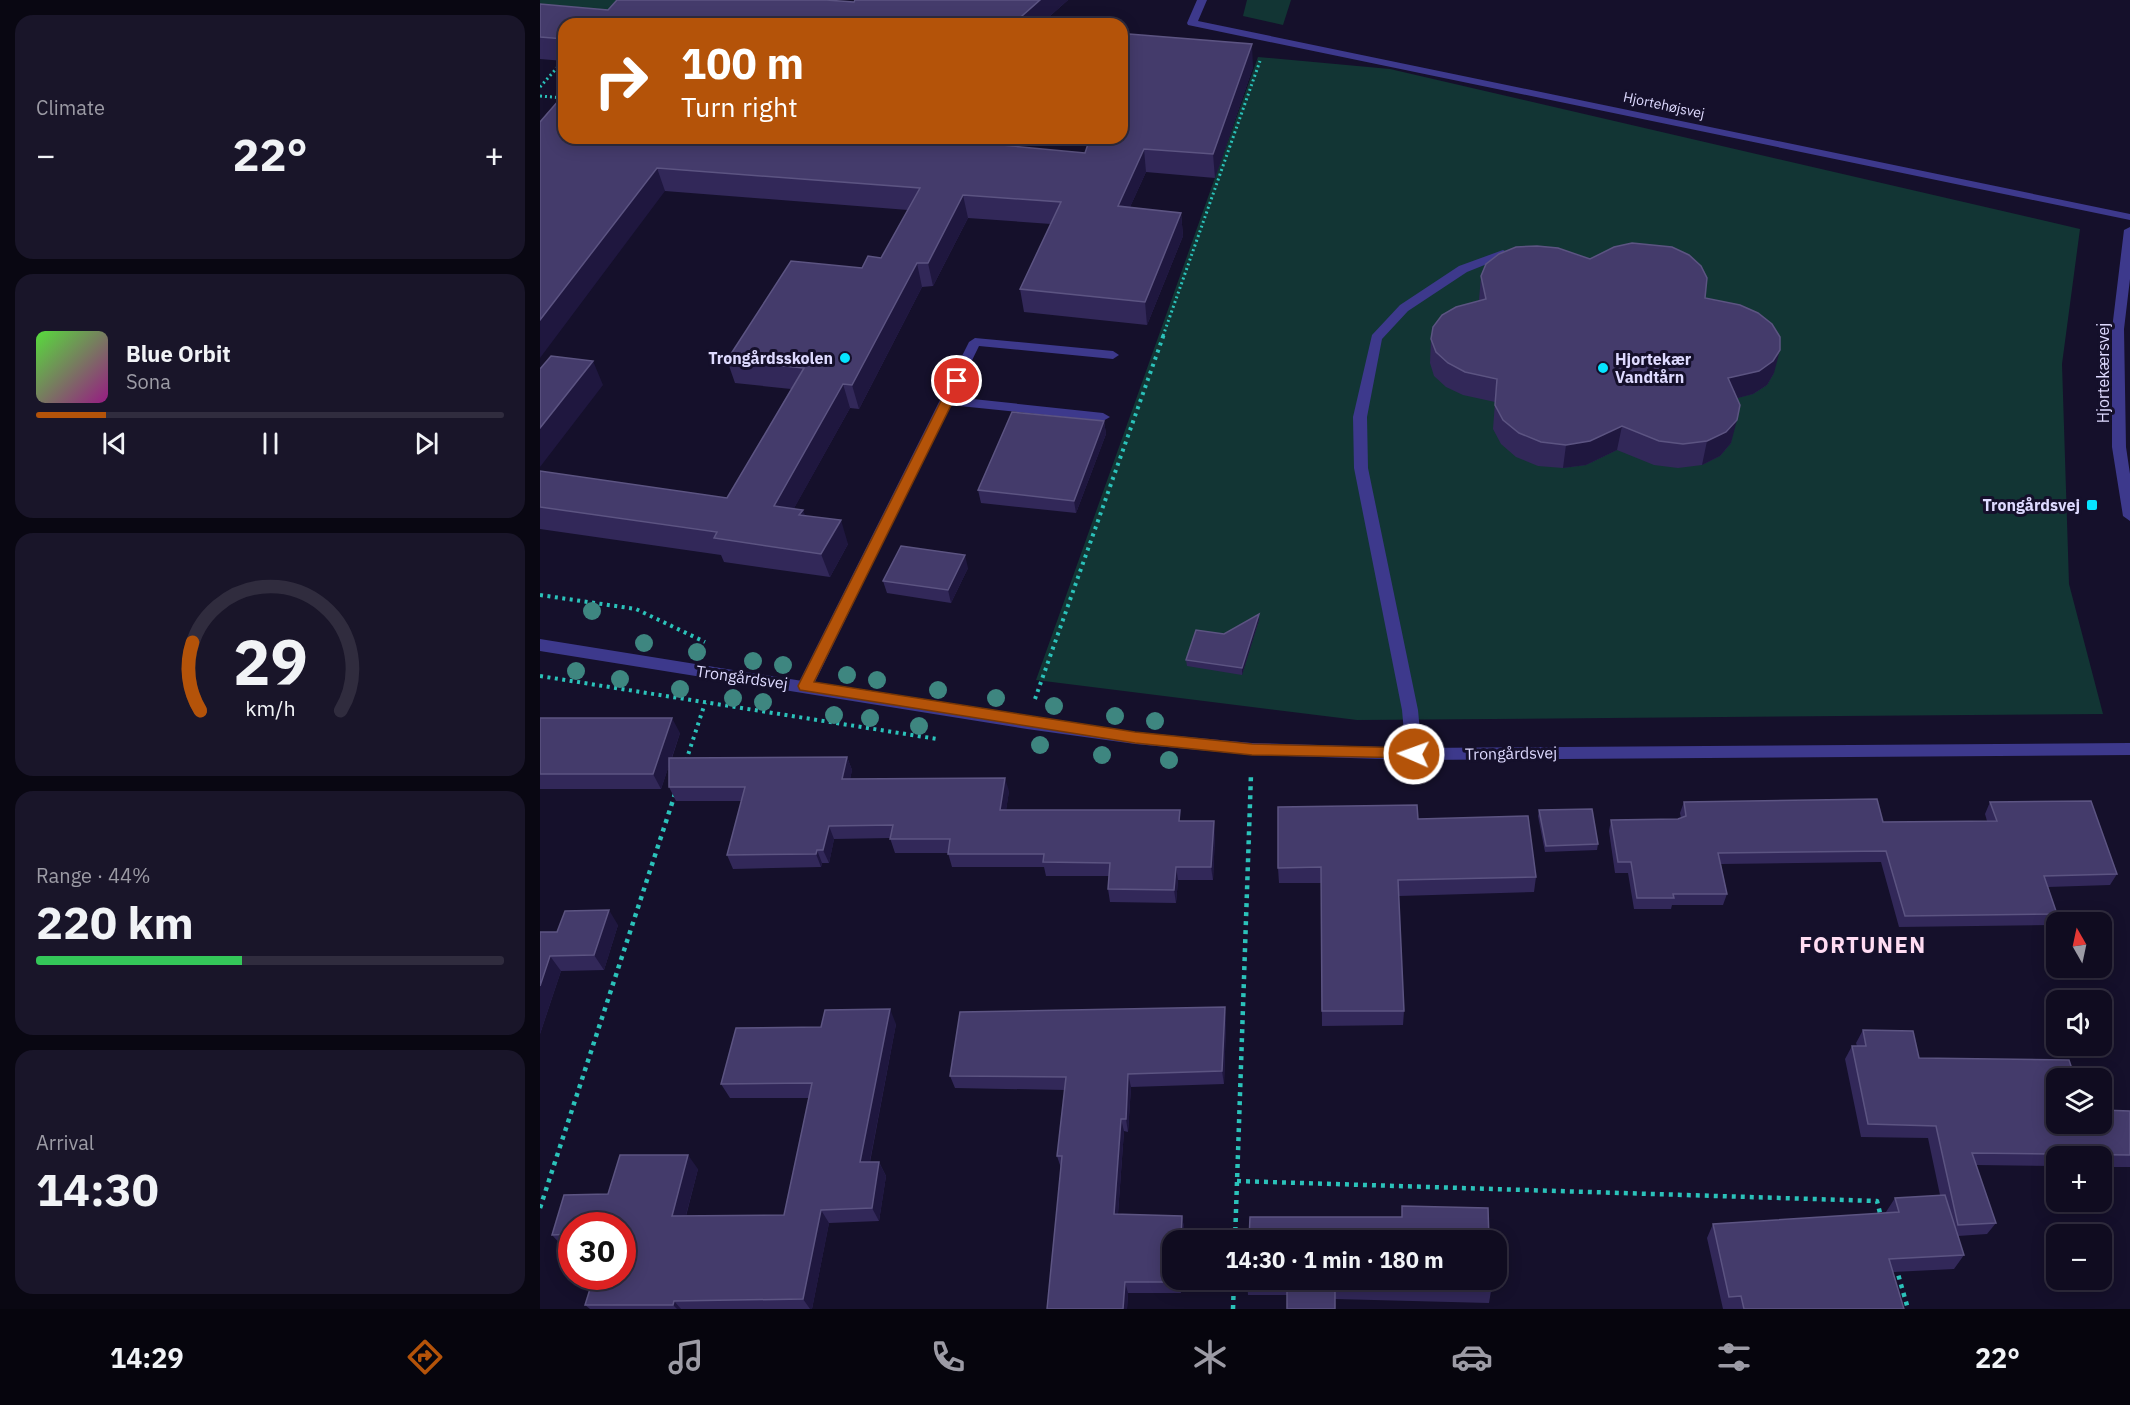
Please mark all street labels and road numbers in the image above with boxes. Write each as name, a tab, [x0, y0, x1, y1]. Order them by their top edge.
street label: Hjortehøjsvej	[1622, 88, 1706, 122]
street label: Hjortekærsvej	[2093, 323, 2113, 423]
street label: Trongårdsvej	[695, 661, 789, 693]
street label: Trongårdsvej	[1465, 742, 1557, 764]

